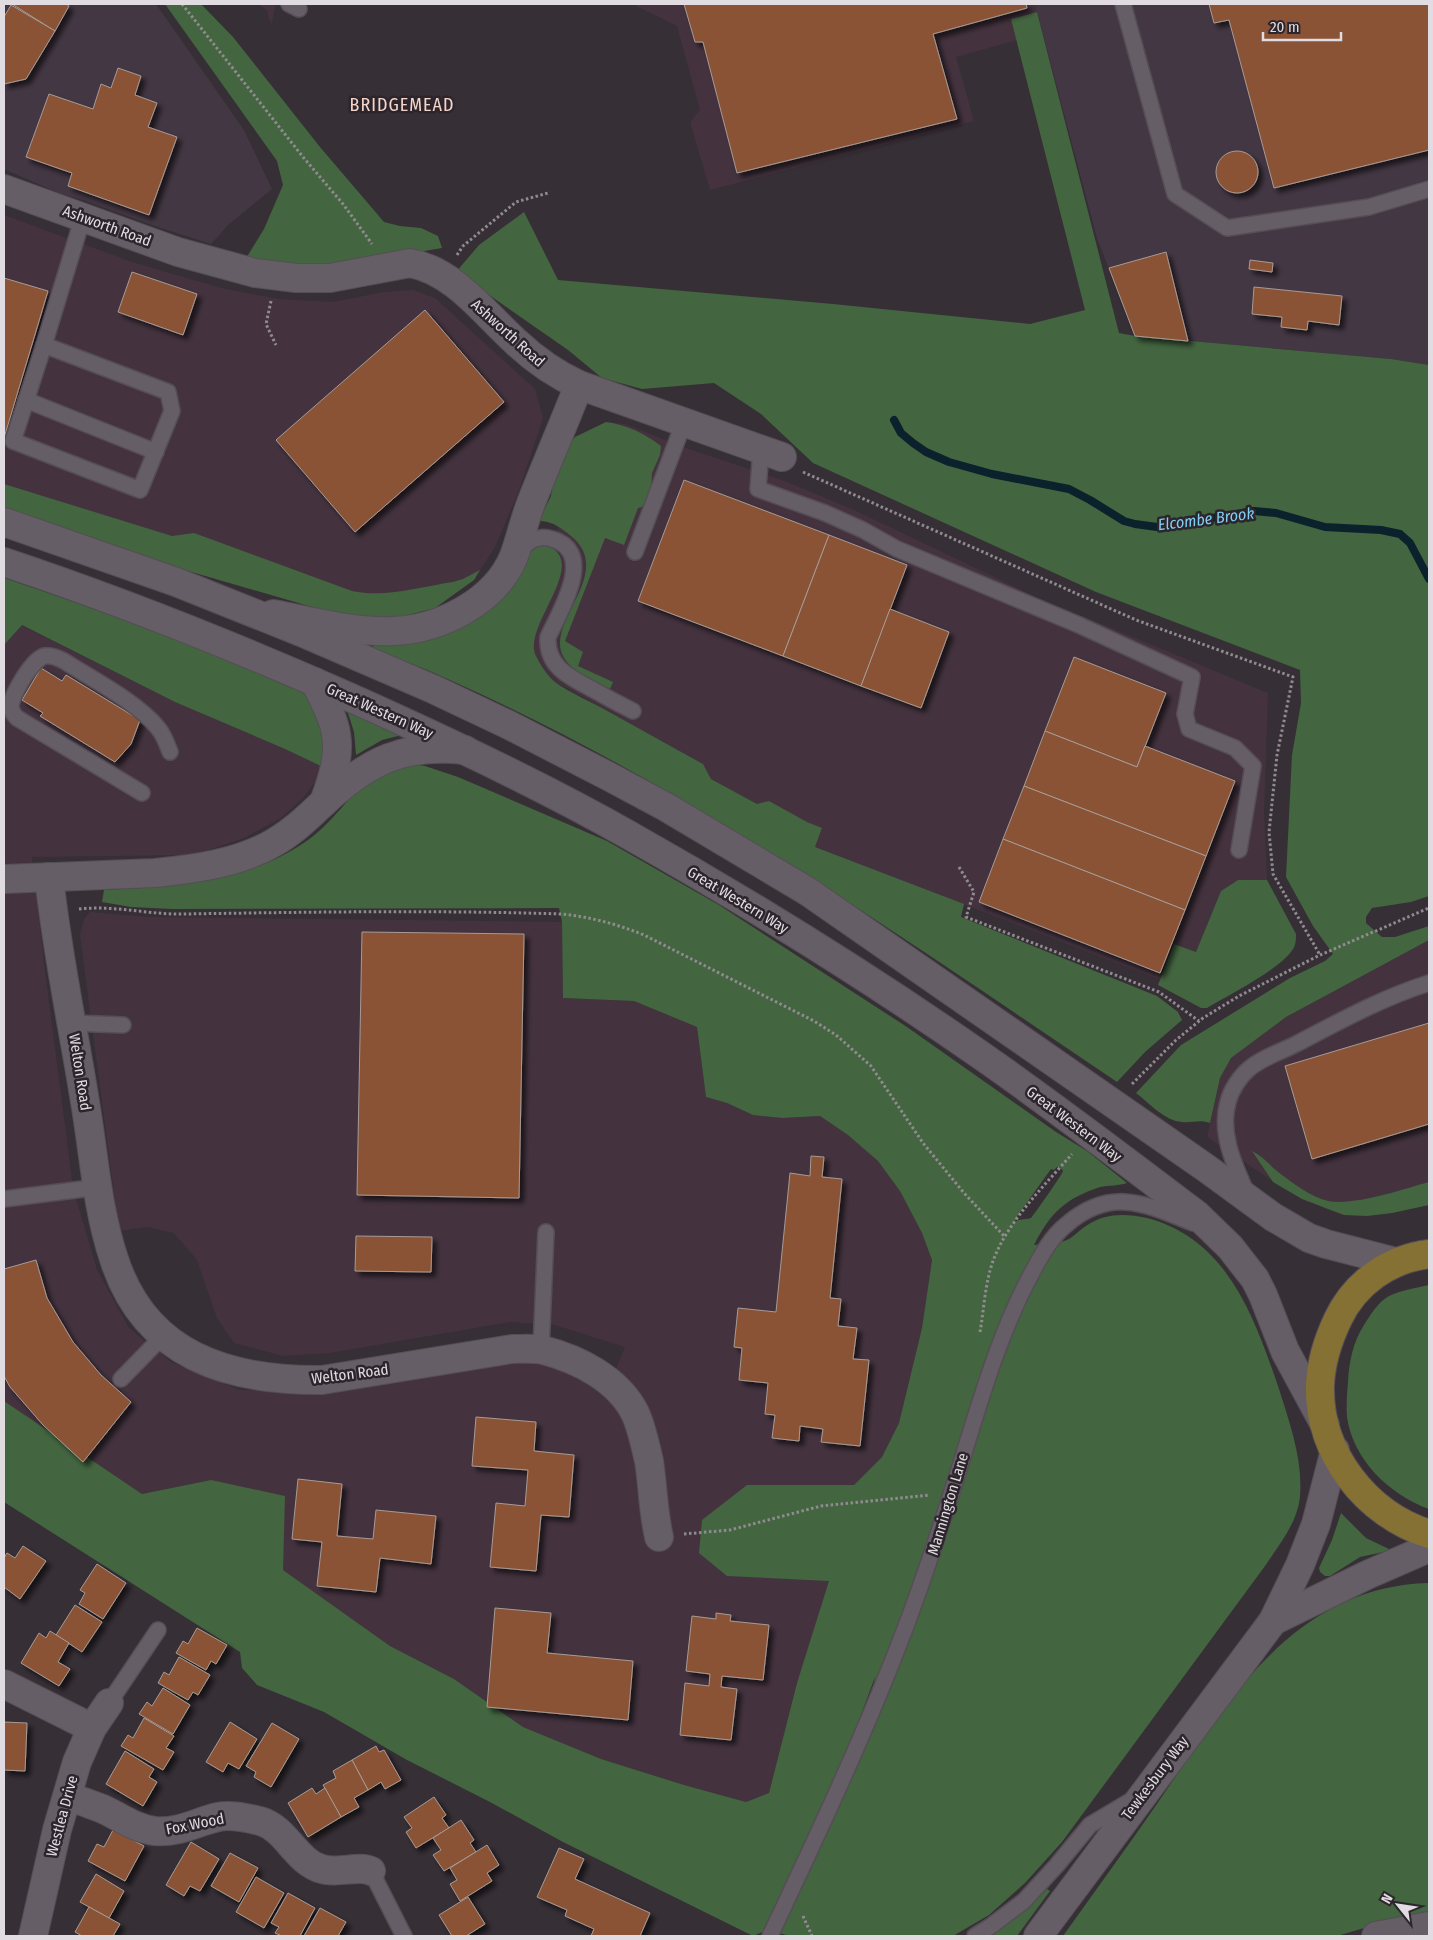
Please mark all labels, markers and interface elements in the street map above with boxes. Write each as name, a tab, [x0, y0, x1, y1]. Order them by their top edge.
scale bar	[1263, 10, 1340, 42]
text: 20 m	[1270, 18, 1300, 36]
district label: BRIDGEMEAD	[350, 94, 454, 116]
street label: Ashworth Road	[60, 202, 154, 250]
street label: Ashworth Road	[468, 295, 548, 371]
water label: Elcombe Brook	[1157, 504, 1255, 534]
street label: Great Western Way	[324, 679, 436, 743]
street label: Great Western Way	[684, 863, 792, 937]
street label: Welton Road	[65, 1032, 95, 1112]
street label: Great Western Way	[1023, 1082, 1125, 1166]
street label: Welton Road	[310, 1360, 390, 1388]
street label: Mannington Lane	[924, 1451, 972, 1557]
street label: Tewkesbury Way	[1118, 1732, 1192, 1823]
street label: Westlea Drive	[43, 1773, 81, 1859]
street label: Fox Wood	[164, 1810, 226, 1838]
north arrow	[1373, 1880, 1423, 1930]
text: N	[1378, 1891, 1397, 1907]

